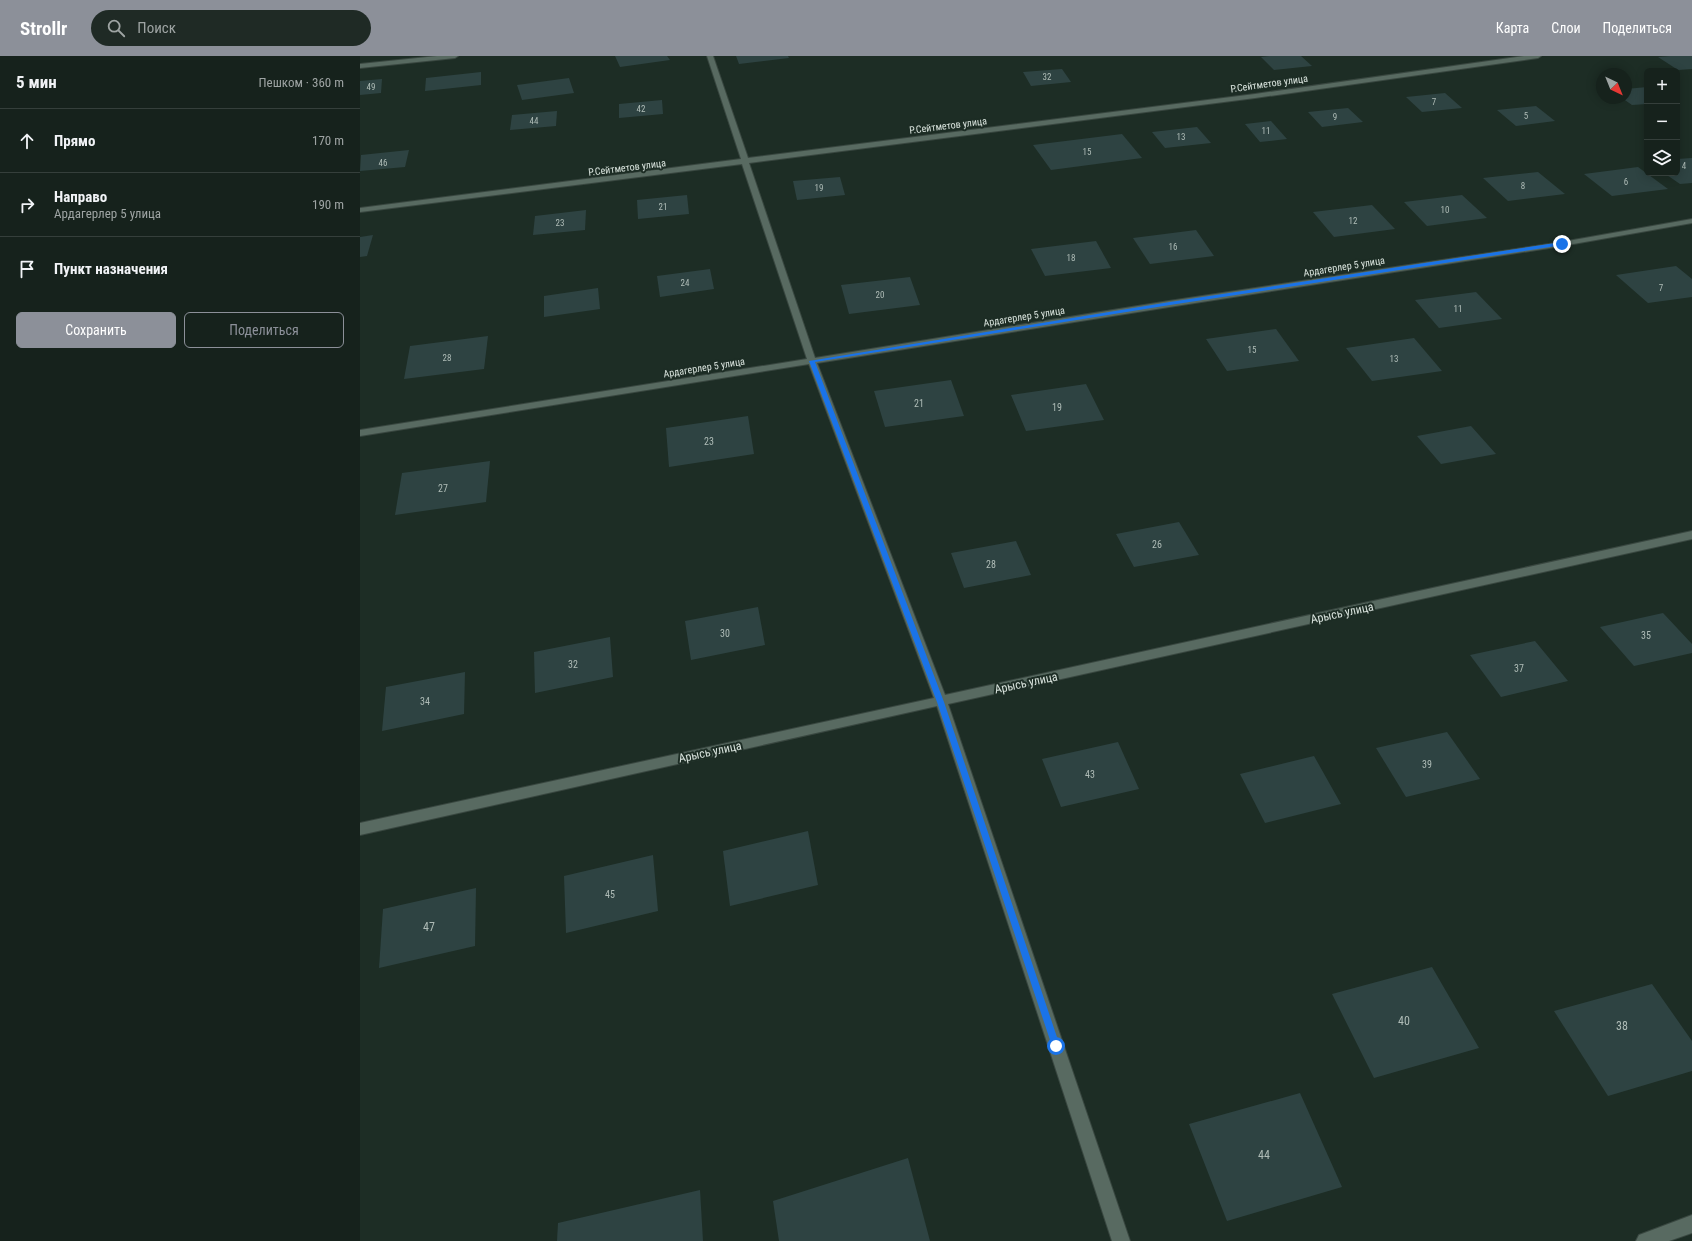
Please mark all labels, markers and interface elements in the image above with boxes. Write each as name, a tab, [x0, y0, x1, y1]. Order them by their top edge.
search box	[91, 10, 371, 46]
text: Strollr	[20, 17, 67, 40]
icon: search	[105, 17, 127, 39]
text: Поиск	[137, 19, 176, 37]
text: Карта	[1496, 20, 1529, 36]
text: Слои	[1551, 20, 1581, 36]
text: Поделиться	[1603, 20, 1672, 36]
north arrow	[1596, 68, 1632, 104]
map controls	[1644, 68, 1680, 176]
button: +	[1644, 68, 1680, 104]
text: 5 мин	[16, 72, 57, 92]
house number: 32	[1043, 72, 1052, 82]
street label: Р.Сейтметов улица	[1230, 73, 1309, 94]
text: Пешком · 360 m	[258, 75, 344, 90]
house number: 49	[367, 82, 375, 92]
house number: 7	[1432, 97, 1437, 107]
house number: 42	[637, 104, 646, 114]
button: −	[1644, 104, 1680, 140]
house number: 5	[1524, 111, 1529, 121]
house number: 9	[1333, 112, 1337, 122]
street label: Р.Сейтметов улица	[909, 115, 988, 136]
house number: 44	[530, 116, 539, 126]
house number: 11	[1262, 126, 1270, 136]
icon: ahead	[16, 130, 38, 152]
text: Прямо	[54, 132, 95, 150]
house number: 13	[1177, 132, 1185, 142]
text: 170 m	[312, 133, 344, 148]
button: layers	[1644, 140, 1680, 176]
house number: 15	[1083, 147, 1092, 157]
street label: Р.Сейтметов улица	[588, 157, 667, 178]
house number: 46	[379, 158, 387, 168]
house number: 4	[1682, 161, 1687, 171]
house number: 6	[1624, 177, 1628, 187]
house number: 8	[1521, 181, 1525, 191]
house number: 19	[815, 183, 823, 193]
text: Направо	[54, 188, 107, 206]
icon: right	[16, 194, 38, 216]
text: 190 m	[312, 197, 344, 212]
house number: 21	[659, 202, 667, 212]
house number: 10	[1441, 205, 1449, 215]
text: Ардагерлер 5 улица	[54, 206, 161, 221]
house number: 12	[1349, 216, 1358, 226]
house number: 23	[556, 218, 564, 228]
route end	[1553, 235, 1571, 253]
house number: 16	[1169, 242, 1177, 252]
house number: 18	[1067, 253, 1075, 263]
street label: Ардагерлер 5 улица	[1303, 255, 1386, 278]
icon: arrive	[16, 258, 38, 280]
text: Пункт назначения	[54, 260, 168, 278]
house number: 24	[681, 278, 690, 288]
house number: 7	[1659, 283, 1664, 293]
house number: 20	[876, 290, 884, 300]
house number: 11	[1454, 304, 1462, 314]
street label: Ардагерлер 5 улица	[983, 305, 1066, 328]
button: Сохранить	[16, 312, 176, 348]
button: Поделиться	[184, 312, 344, 348]
house number: 15	[1248, 345, 1257, 355]
house number: 28	[443, 353, 451, 363]
house number: 13	[1390, 354, 1398, 364]
street label: Ардагерлер 5 улица	[663, 356, 746, 379]
house number: 21	[914, 398, 924, 409]
house number: 19	[1052, 402, 1062, 413]
house number: 23	[704, 436, 714, 447]
house number: 27	[438, 483, 448, 494]
house number: 26	[1152, 539, 1162, 550]
house number: 28	[986, 559, 996, 570]
street label: Арысь улица	[1309, 599, 1375, 627]
house number: 30	[720, 628, 730, 639]
house number: 35	[1641, 630, 1651, 641]
house number: 32	[568, 659, 578, 670]
house number: 37	[1514, 663, 1524, 674]
street label: Арысь улица	[993, 669, 1059, 697]
house number: 34	[420, 696, 430, 707]
street label: Арысь улица	[677, 738, 743, 766]
house number: 39	[1422, 759, 1432, 770]
house number: 43	[1085, 769, 1095, 780]
house number: 45	[605, 889, 615, 900]
house number: 47	[423, 920, 435, 934]
house number: 40	[1398, 1014, 1410, 1028]
house number: 38	[1616, 1019, 1628, 1033]
route start	[1047, 1037, 1065, 1055]
house number: 44	[1258, 1148, 1270, 1162]

